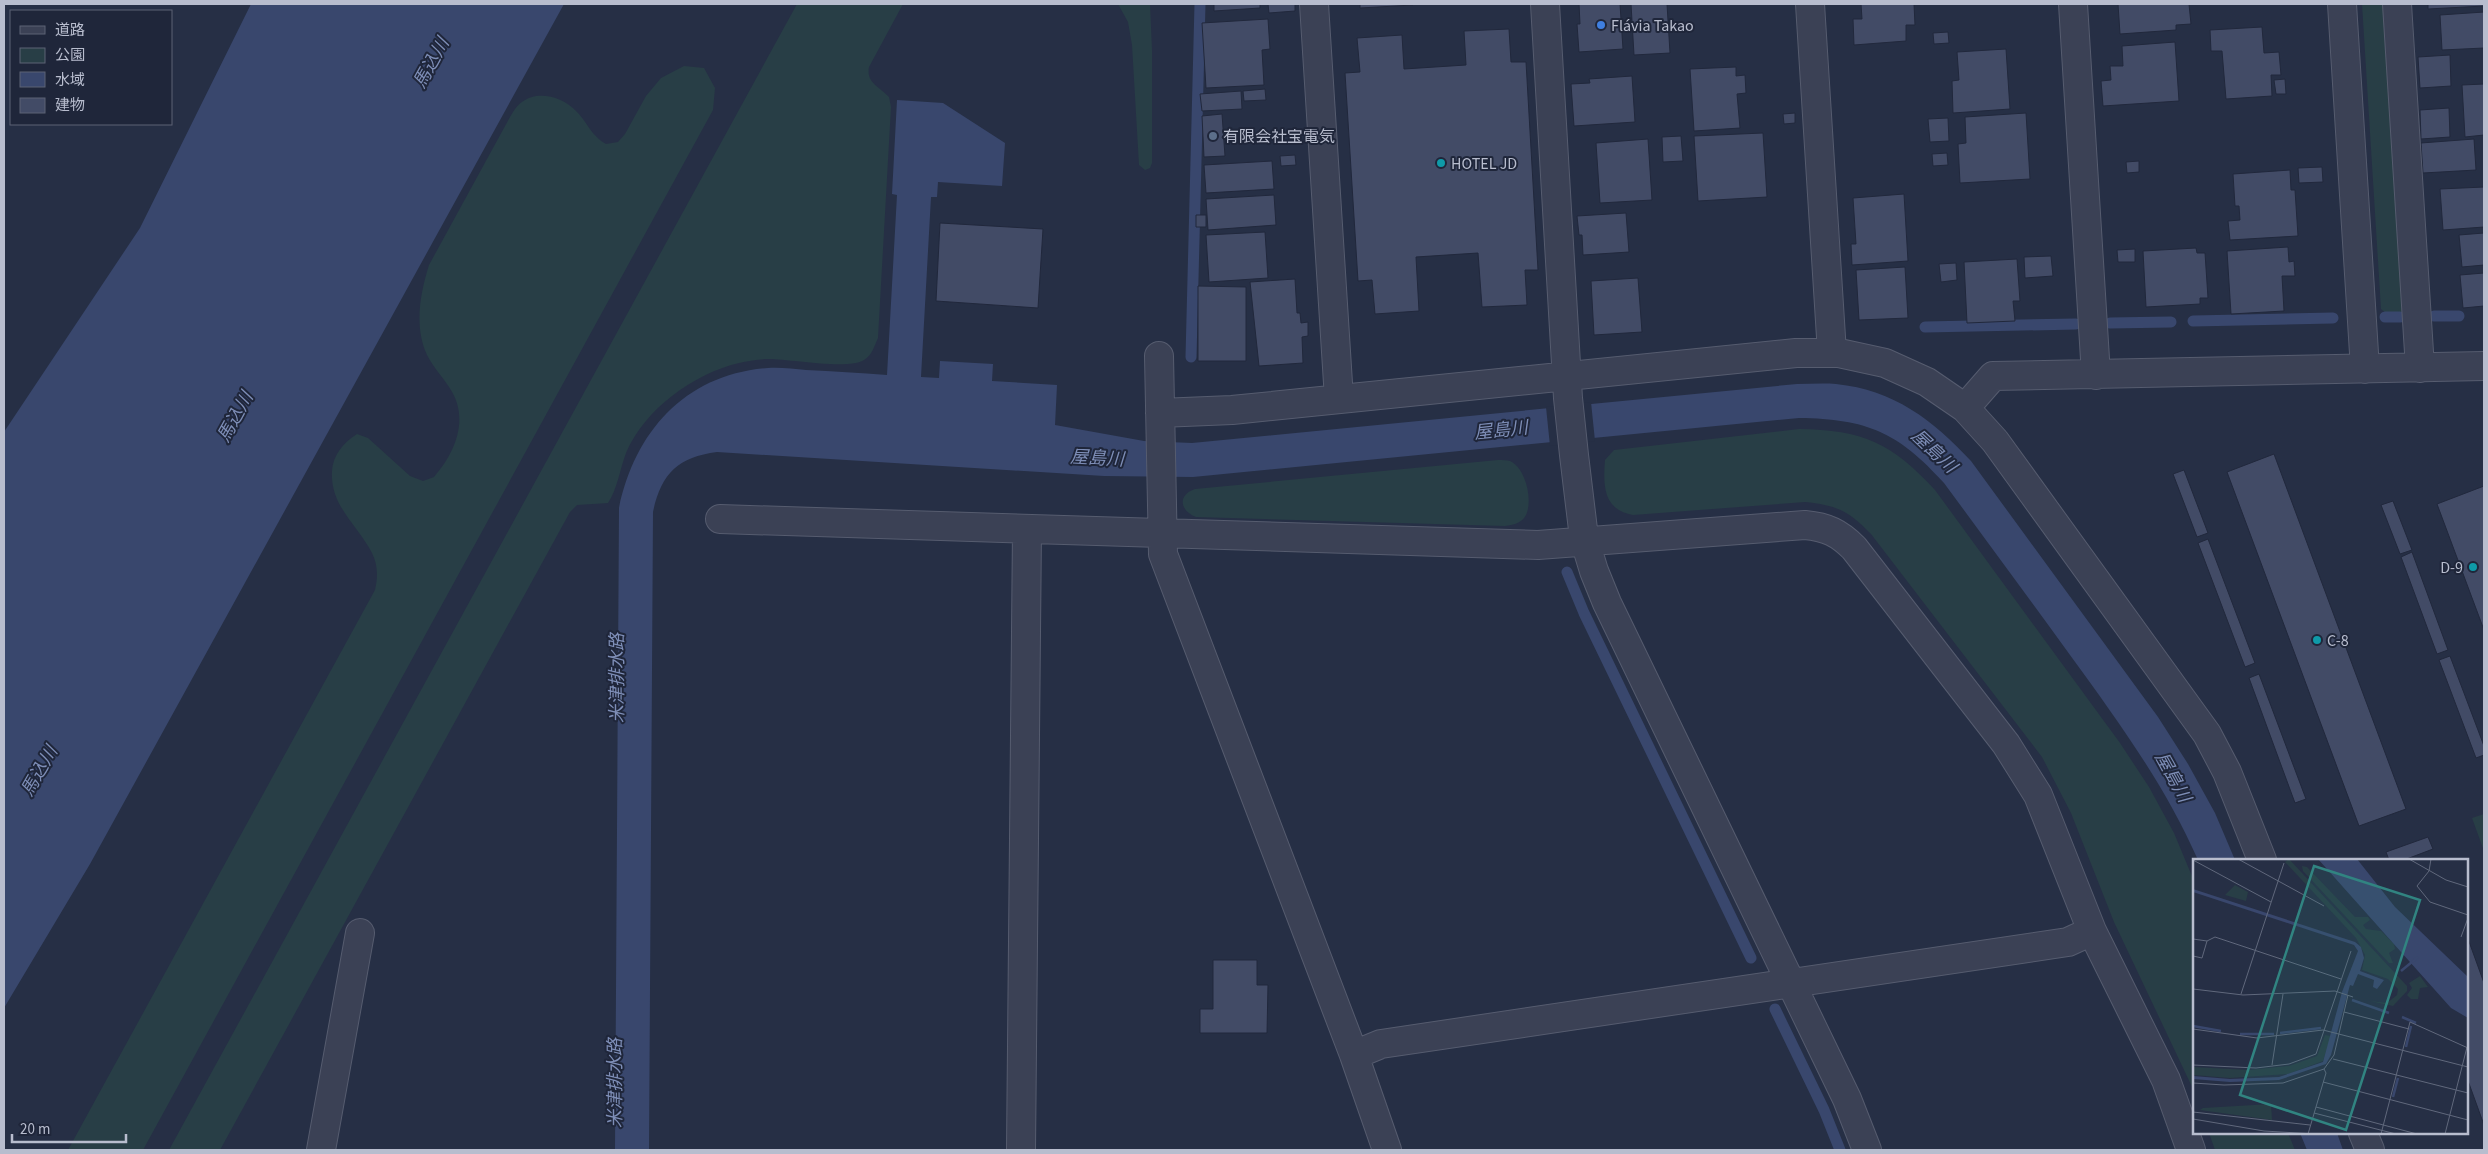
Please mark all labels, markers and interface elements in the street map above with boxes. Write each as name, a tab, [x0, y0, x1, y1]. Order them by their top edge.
legend	[10, 10, 172, 125]
place label: Flávia Takao	[1611, 15, 1694, 37]
marker: Flávia Takao	[1595, 19, 1607, 31]
text: 道路	[55, 20, 85, 41]
water label: 馬込川	[407, 32, 456, 93]
text: 公園	[55, 45, 85, 66]
text: 水域	[55, 70, 85, 91]
text: 建物	[55, 95, 85, 116]
place label: 有限会社宝電気	[1223, 126, 1335, 148]
marker: 有限会社宝電気	[1207, 130, 1219, 142]
place label: HOTEL JD	[1451, 153, 1517, 175]
marker: HOTEL JD	[1435, 157, 1447, 169]
water label: 馬込川	[211, 386, 260, 447]
water label: 屋島川	[1473, 415, 1531, 446]
water label: 屋島川	[1905, 424, 1963, 480]
water label: 屋島川	[1069, 445, 1127, 472]
place label: D-9	[2440, 557, 2463, 579]
marker: D-9	[2467, 561, 2479, 573]
place label: C-8	[2327, 630, 2349, 652]
water label: 米津排水路	[605, 631, 630, 723]
marker: C-8	[2311, 634, 2323, 646]
water label: 馬込川	[15, 740, 65, 801]
water label: 屋島川	[2149, 748, 2198, 809]
inset map	[2193, 859, 2468, 1134]
water label: 米津排水路	[603, 1036, 628, 1128]
scale bar	[12, 1112, 126, 1144]
text: 20 m	[20, 1119, 50, 1140]

